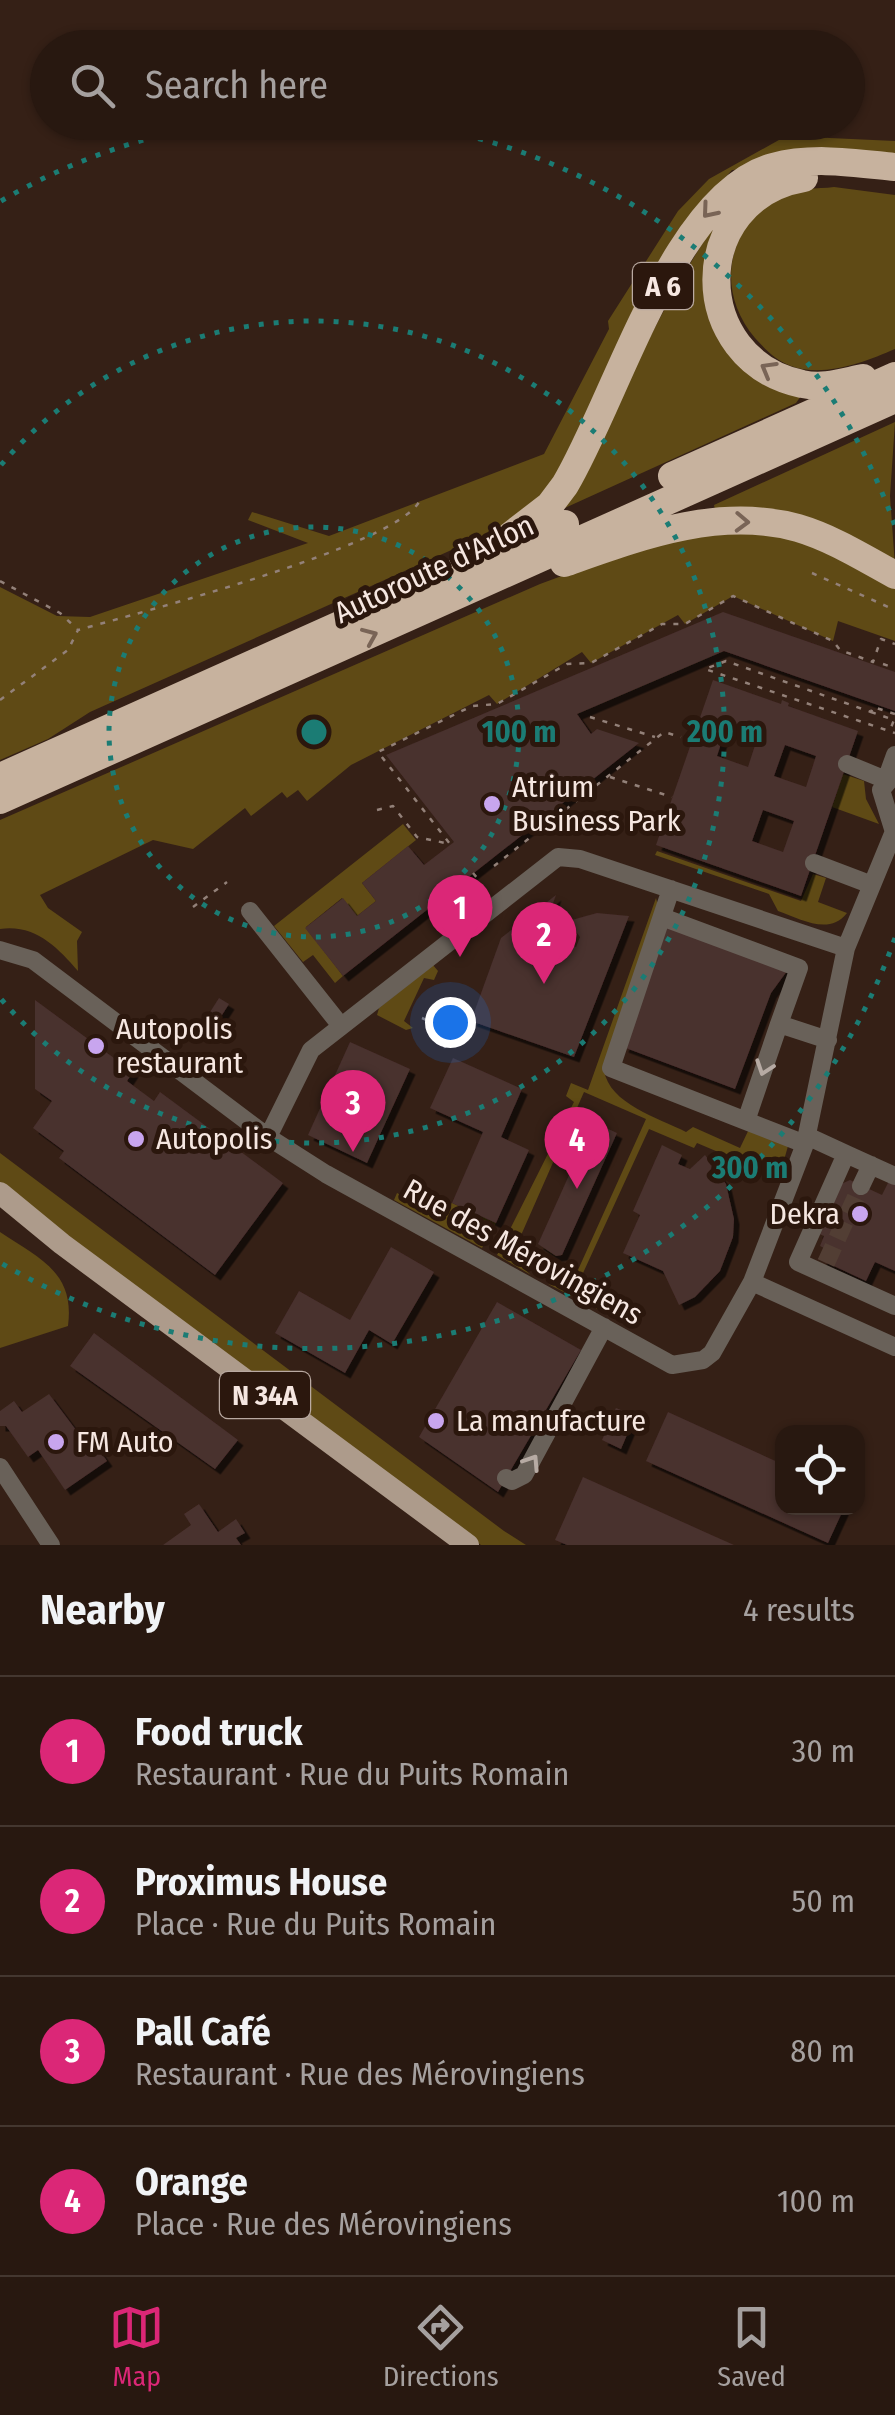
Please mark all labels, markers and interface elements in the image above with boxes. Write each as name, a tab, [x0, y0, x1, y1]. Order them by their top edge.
search box	[30, 30, 865, 140]
icon: search	[65, 58, 120, 113]
text: Search here	[145, 62, 328, 108]
one-way arrow	[702, 200, 720, 218]
road number: A 6	[633, 263, 693, 309]
one-way arrow	[761, 362, 779, 382]
street label: Autoroute d'Arlon	[329, 507, 539, 631]
one-way arrow	[734, 511, 750, 532]
one-way arrow	[360, 628, 378, 648]
centre of rings	[296, 714, 332, 750]
text: 100 m	[482, 714, 556, 750]
text: 200 m	[686, 714, 763, 750]
place label: Atrium Business Park	[512, 769, 681, 839]
marker: Atrium Business Park	[481, 793, 503, 815]
pin: 1	[428, 874, 492, 957]
pin: 2	[512, 902, 576, 984]
your location	[425, 997, 476, 1048]
place label: Autopolis restaurant	[116, 1011, 243, 1081]
marker: Autopolis restaurant	[85, 1035, 107, 1057]
one-way arrow	[755, 1059, 776, 1076]
pin: 3	[320, 1070, 386, 1152]
pin: 4	[544, 1106, 610, 1189]
place label: Autopolis	[156, 1121, 273, 1157]
marker: Autopolis	[125, 1128, 147, 1150]
text: 300 m	[711, 1150, 788, 1186]
street label: Rue des Mérovingiens	[397, 1171, 649, 1333]
place label: Dekra	[770, 1196, 840, 1232]
marker: Dekra	[849, 1203, 871, 1225]
road number: N 34A	[220, 1372, 310, 1418]
place label: La manufacture	[456, 1403, 646, 1439]
marker: La manufacture	[425, 1410, 447, 1432]
place label: FM Auto	[76, 1424, 174, 1460]
map controls	[775, 1425, 865, 1515]
button: locate	[775, 1425, 865, 1515]
marker: FM Auto	[45, 1431, 67, 1453]
one-way arrow	[519, 1454, 538, 1472]
text: Nearby	[40, 1585, 165, 1635]
text: 4 results	[743, 1591, 855, 1629]
text: Food truck	[135, 1709, 303, 1755]
text: 1	[66, 1732, 79, 1770]
text: 30 m	[792, 1732, 855, 1770]
text: Restaurant · Rue du Puits Romain	[135, 1755, 569, 1793]
text: Proximus House	[135, 1859, 387, 1905]
text: 2	[65, 1882, 80, 1920]
text: 50 m	[792, 1882, 855, 1920]
text: Place · Rue du Puits Romain	[135, 1905, 496, 1943]
text: Pall Café	[135, 2009, 271, 2055]
text: 3	[65, 2032, 80, 2070]
text: 80 m	[790, 2032, 855, 2070]
text: Restaurant · Rue des Mérovingiens	[135, 2055, 585, 2093]
text: Orange	[135, 2159, 248, 2205]
text: 4	[64, 2182, 81, 2220]
text: 100 m	[777, 2182, 855, 2220]
text: Place · Rue des Mérovingiens	[135, 2205, 512, 2243]
tab: Map	[109, 2300, 164, 2393]
tab: Directions	[383, 2300, 499, 2393]
tab: Saved	[717, 2300, 786, 2393]

